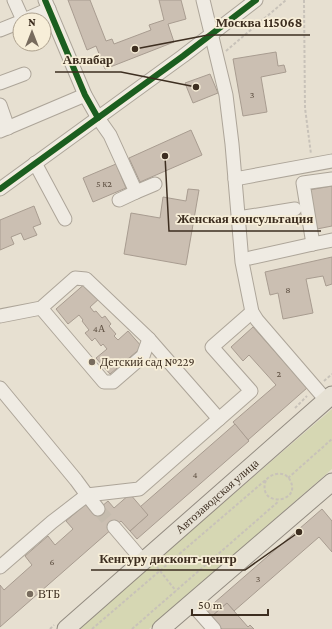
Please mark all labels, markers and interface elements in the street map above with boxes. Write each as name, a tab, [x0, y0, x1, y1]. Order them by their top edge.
callout: Москва 115068	[208, 10, 310, 35]
north arrow	[12, 12, 52, 52]
text: Москва 115068	[216, 15, 302, 30]
text: N	[28, 16, 36, 28]
callout: Авлабар	[55, 47, 121, 72]
text: Авлабар	[63, 52, 113, 67]
house number: 3	[250, 89, 255, 100]
house number: 5 к2	[96, 178, 112, 189]
callout: Женская консультация	[169, 206, 321, 231]
text: Женская консультация	[177, 211, 313, 226]
house number: 8	[285, 284, 291, 295]
house number: 4А	[93, 323, 106, 334]
place label: Детский сад №229	[100, 355, 195, 369]
marker: Детский сад №229	[87, 357, 97, 367]
house number: 2	[277, 368, 282, 379]
street label: Автозаводская улица	[172, 455, 262, 537]
house number: 4	[192, 469, 198, 480]
callout: Кенгуру дисконт-центр	[91, 545, 245, 570]
text: Кенгуру дисконт-центр	[99, 551, 237, 566]
house number: 6	[49, 556, 55, 567]
house number: 3	[256, 573, 261, 584]
place label: ВТБ	[38, 587, 60, 601]
marker: ВТБ	[25, 589, 35, 599]
scale bar	[192, 591, 268, 617]
text: 50 m	[198, 598, 223, 612]

